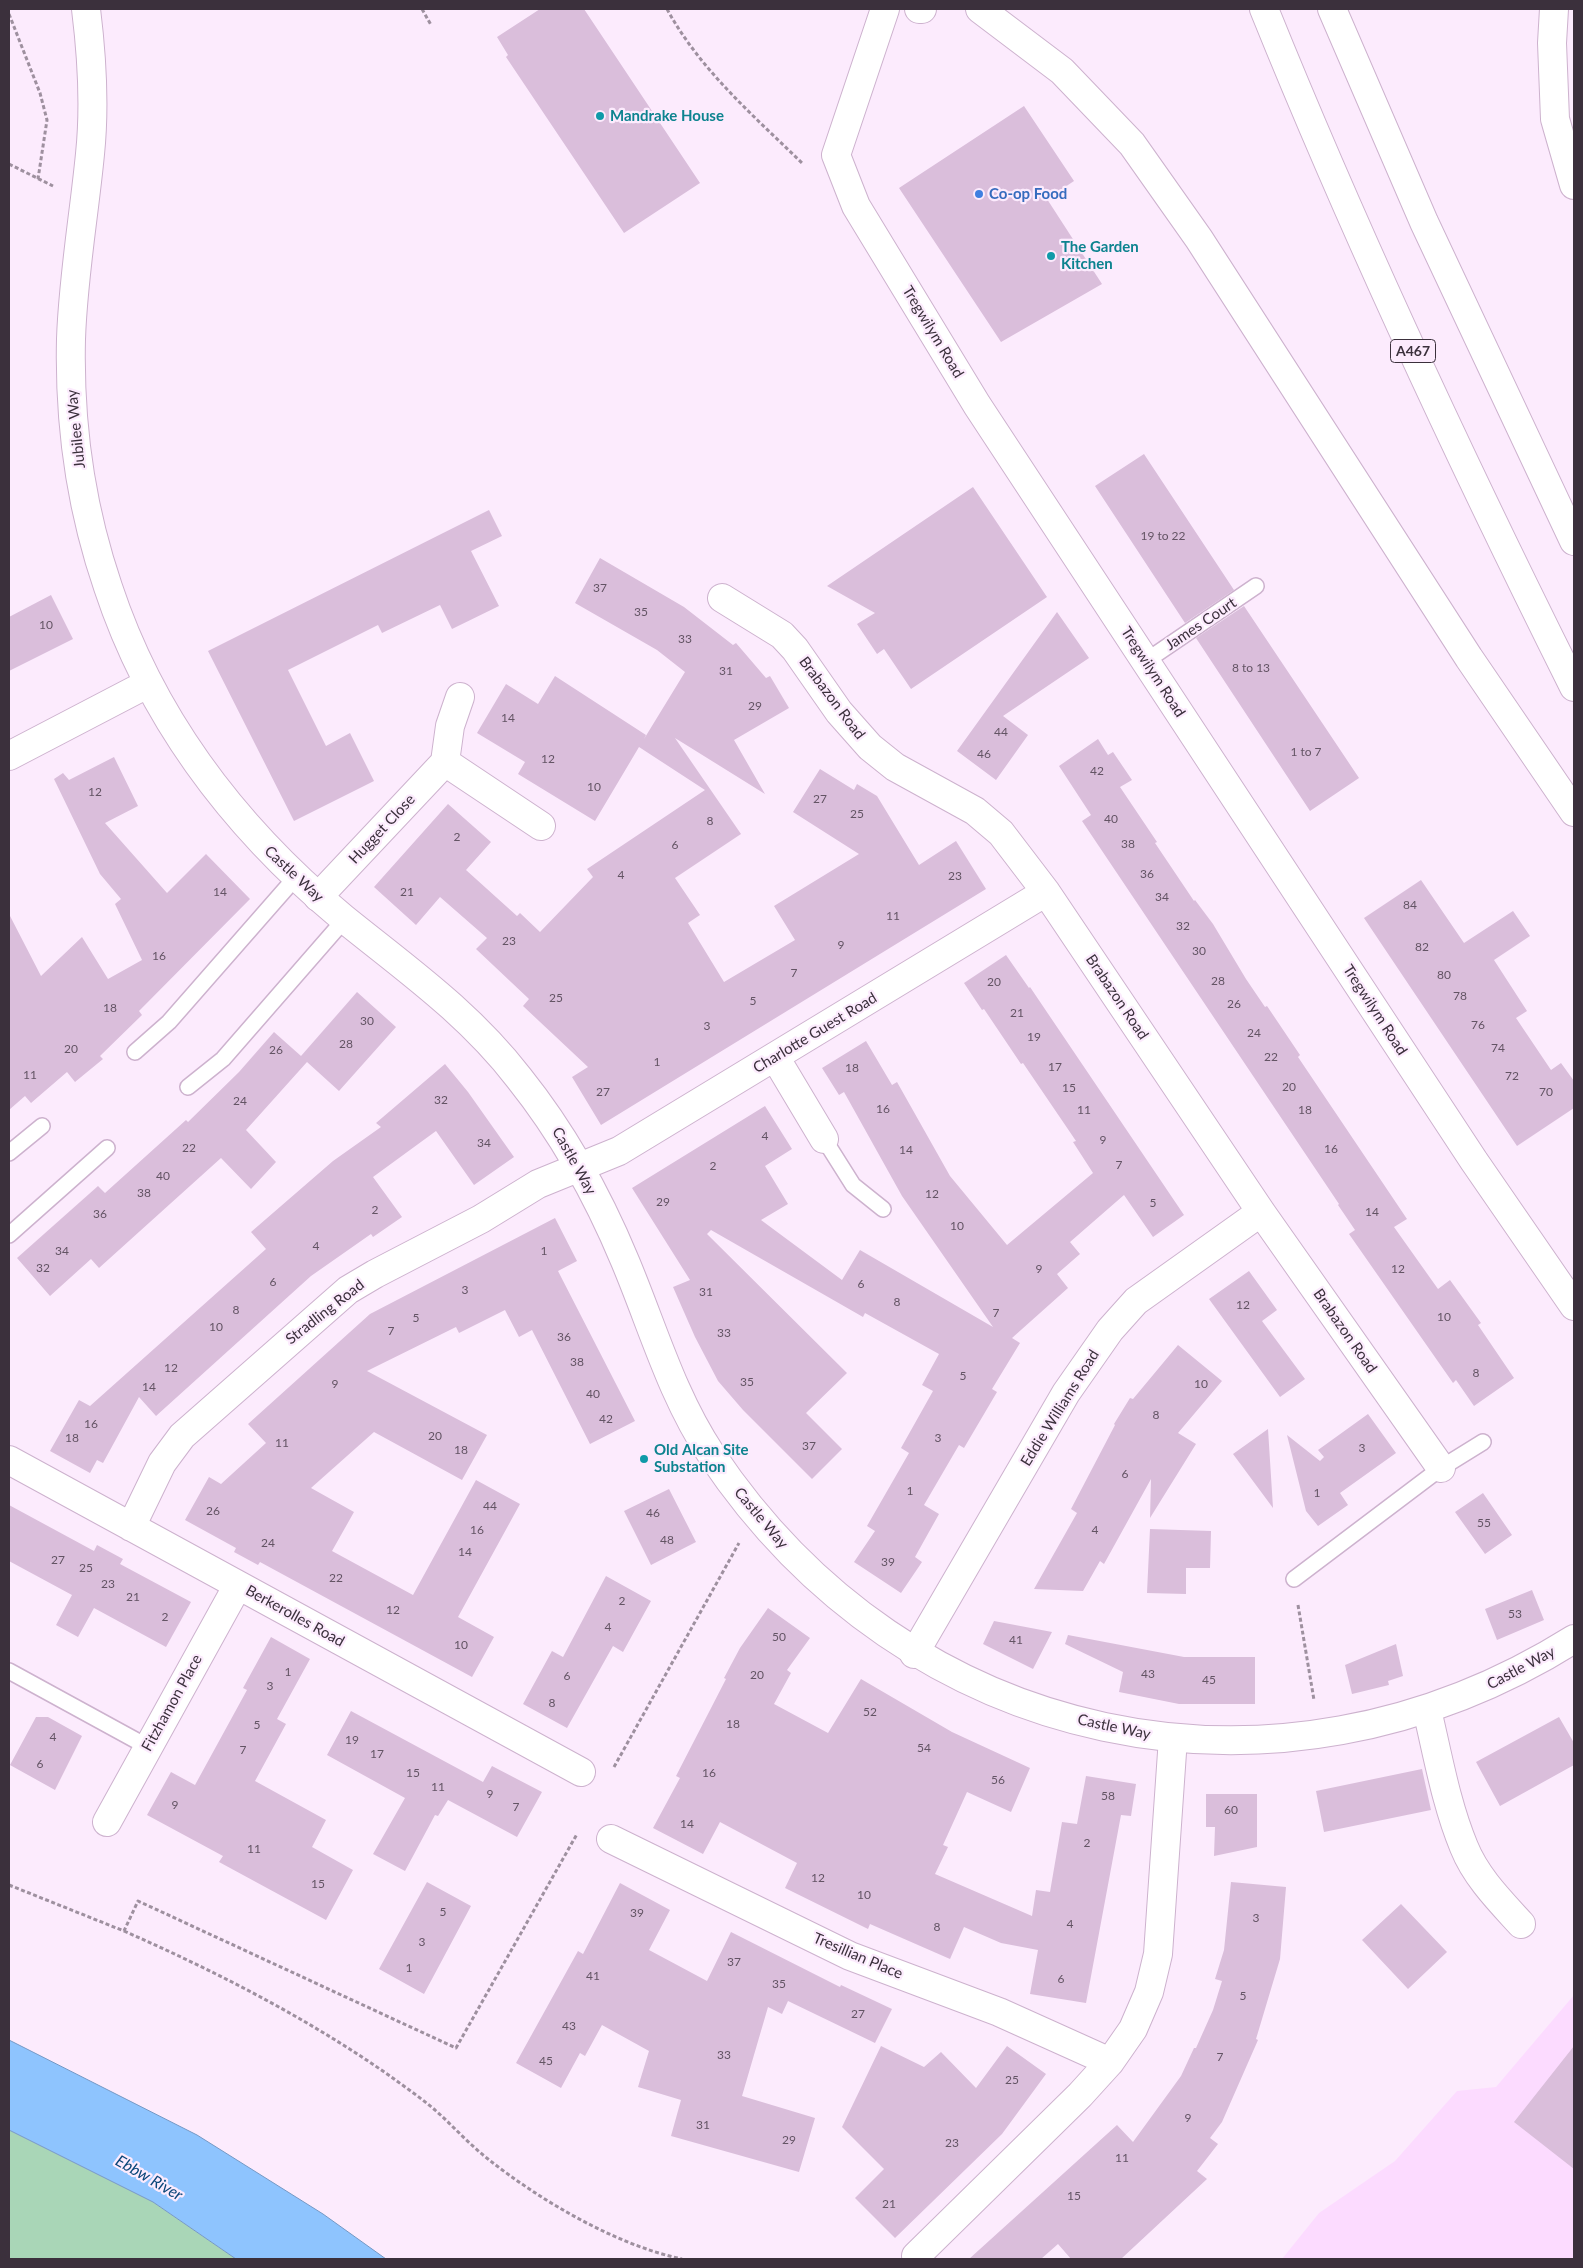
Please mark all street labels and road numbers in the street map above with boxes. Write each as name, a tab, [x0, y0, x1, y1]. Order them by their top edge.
street label: Tregwilym Road	[898, 283, 968, 381]
road number: A467	[1390, 340, 1436, 362]
street label: Jubilee Way	[63, 389, 89, 469]
street label: James Court	[1162, 594, 1240, 654]
street label: Tregwilym Road	[1117, 623, 1189, 721]
street label: Brabazon Road	[795, 653, 869, 743]
street label: Hugget Close	[345, 790, 419, 868]
street label: Castle Way	[261, 842, 327, 906]
street label: Brabazon Road	[1082, 951, 1152, 1043]
street label: Tregwilym Road	[1339, 961, 1411, 1059]
street label: Charlotte Guest Road	[750, 989, 880, 1077]
street label: Castle Way	[548, 1124, 600, 1198]
street label: Stradling Road	[282, 1276, 368, 1348]
street label: Brabazon Road	[1309, 1285, 1381, 1377]
street label: Eddie Williams Road	[1017, 1347, 1103, 1469]
street label: Castle Way	[730, 1484, 792, 1552]
street label: Berkerolles Road	[242, 1581, 348, 1651]
street label: Castle Way	[1484, 1643, 1558, 1693]
street label: Fitzhamon Place	[138, 1651, 206, 1755]
street label: Castle Way	[1076, 1710, 1152, 1744]
street label: Tresillian Place	[810, 1929, 906, 1983]

